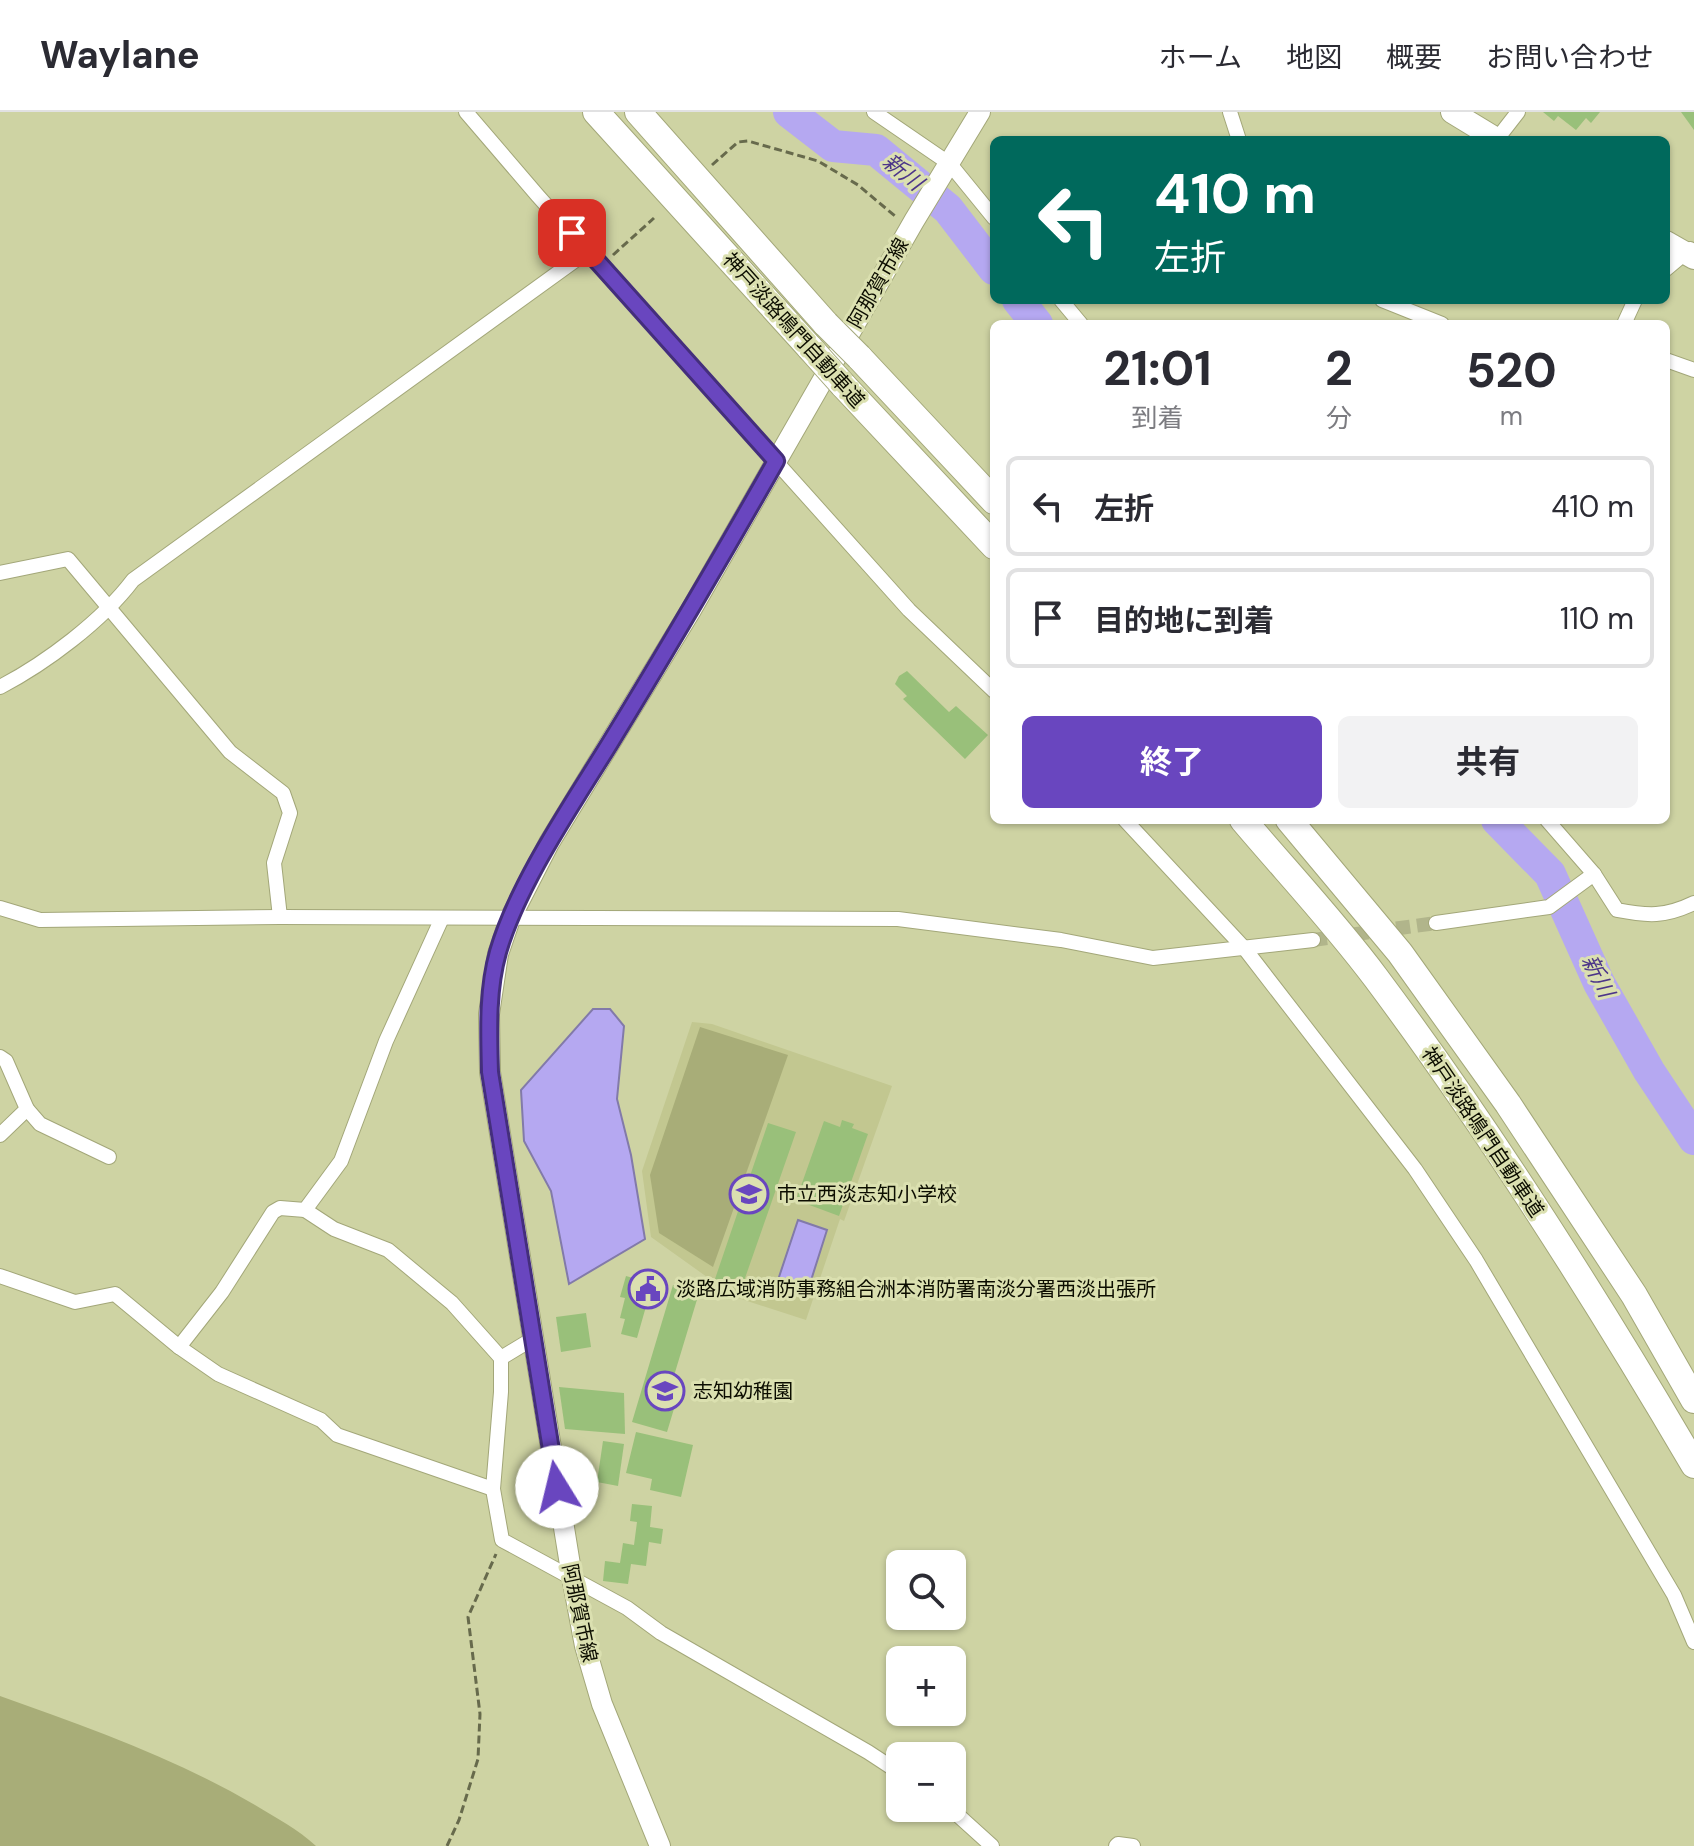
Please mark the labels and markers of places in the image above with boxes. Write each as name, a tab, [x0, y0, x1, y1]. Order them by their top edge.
pin	[538, 199, 606, 267]
school or university icon: 市立西淡志知小学校	[728, 1173, 770, 1215]
place label: 市立西淡志知小学校	[777, 1181, 957, 1207]
public building icon: 淡路広域消防事務組合洲本消防署南淡分署西淡出張所	[627, 1268, 669, 1310]
place label: 淡路広域消防事務組合洲本消防署南淡分署西淡出張所	[676, 1276, 1156, 1302]
school or university icon: 志知幼稚園	[644, 1370, 686, 1412]
place label: 志知幼稚園	[693, 1378, 793, 1404]

